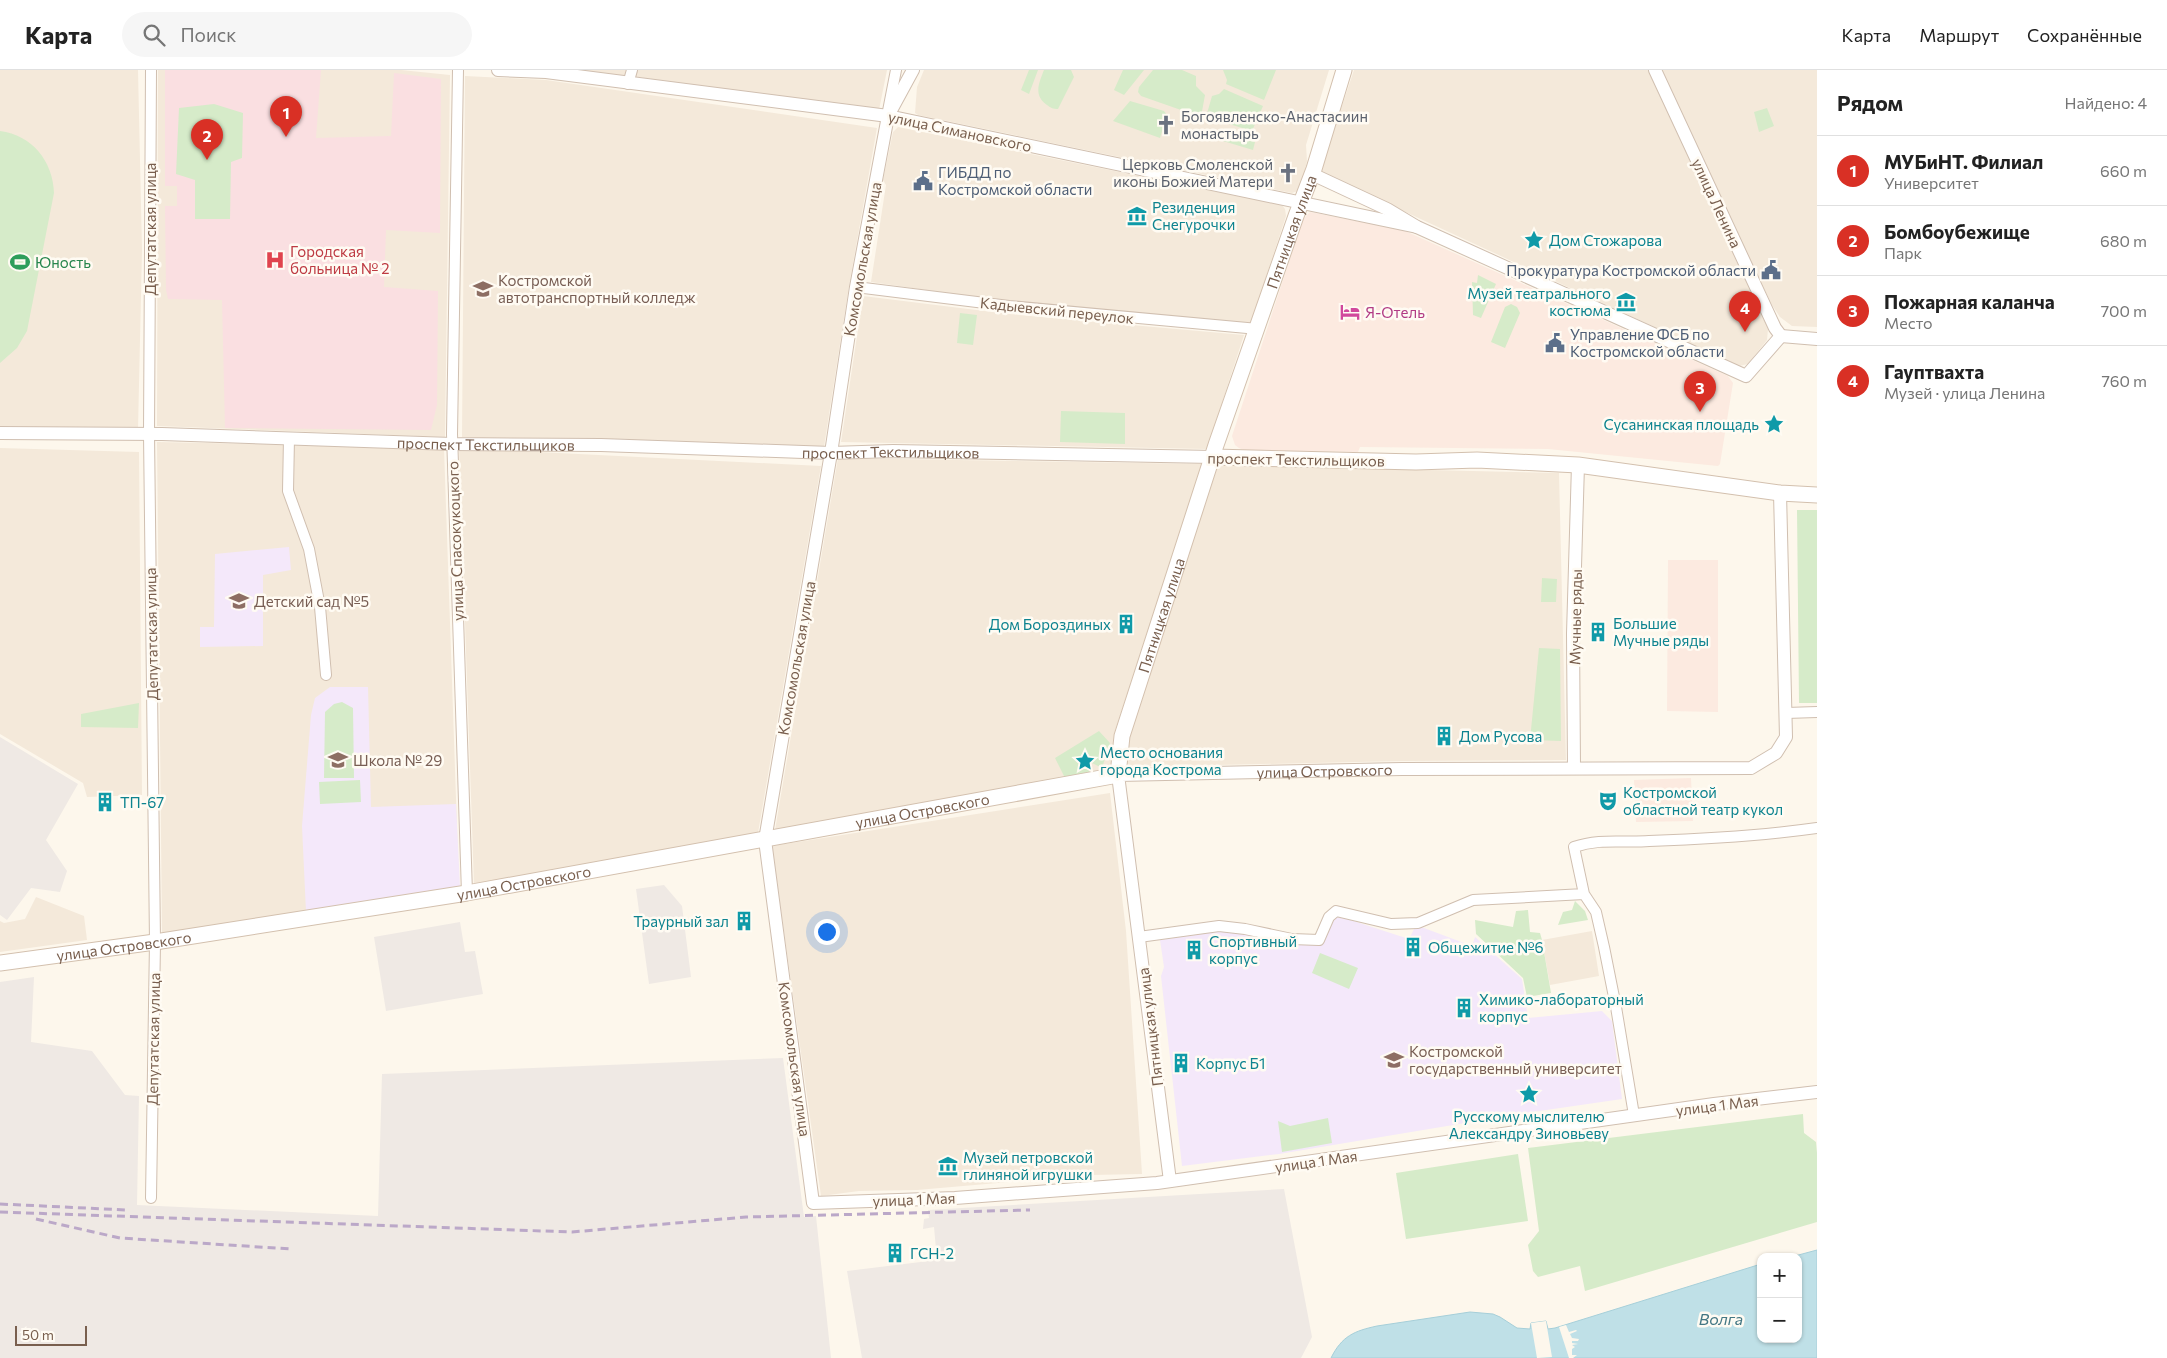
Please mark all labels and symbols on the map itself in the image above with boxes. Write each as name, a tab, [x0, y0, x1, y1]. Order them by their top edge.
pin: 1	[270, 96, 302, 137]
street label: улица Симановского	[887, 107, 1033, 155]
place label: Богоявленско-Анастасиин монастырь	[1181, 107, 1368, 142]
church icon: Богоявленско-Анастасиин монастырь	[1155, 114, 1177, 136]
pin: 2	[191, 119, 223, 160]
place label: Церковь Смоленской иконы Божией Матери	[1113, 155, 1273, 190]
street label: улица Ленина	[1688, 155, 1746, 251]
church icon: Церковь Смоленской иконы Божией Матери	[1277, 162, 1299, 184]
street label: Депутатская улица	[141, 163, 159, 295]
place label: ГИБДД по Костромской области	[938, 163, 1092, 198]
public building icon: ГИБДД по Костромской области	[912, 170, 934, 192]
street label: Пятницкая улица	[1262, 172, 1320, 291]
street label: Комсомольская улица	[840, 180, 884, 338]
place label: Резиденция Снегурочки	[1152, 198, 1235, 233]
museum icon: Резиденция Снегурочки	[1126, 205, 1148, 227]
place icon: Дом Стожарова	[1523, 229, 1545, 251]
place label: Дом Стожарова	[1549, 231, 1662, 249]
place label: Городская больница № 2	[290, 242, 390, 277]
hospital icon: Городская больница № 2	[264, 249, 286, 271]
sports icon: Юность	[9, 251, 31, 273]
place label: Юность	[35, 253, 91, 271]
public building icon: Прокуратура Костромской области	[1760, 259, 1782, 281]
place label: Прокуратура Костромской области	[1506, 261, 1756, 279]
place label: Костромской автотранспортный колледж	[498, 271, 696, 306]
school or university icon: Костромской автотранспортный колледж	[472, 278, 494, 300]
place label: Музей театрального костюма	[1467, 284, 1611, 319]
museum icon: Музей театрального костюма	[1615, 291, 1637, 313]
pin: 4	[1729, 291, 1761, 332]
street label: Кадыевский переулок	[979, 293, 1135, 327]
hotel icon: Я-Отель	[1339, 301, 1361, 323]
place label: Я-Отель	[1365, 303, 1425, 321]
place label: Управление ФСБ по Костромской области	[1570, 325, 1724, 360]
public building icon: Управление ФСБ по Костромской области	[1544, 332, 1566, 354]
pin: 3	[1684, 371, 1716, 412]
place icon: Сусанинская площадь	[1763, 413, 1785, 435]
place label: Сусанинская площадь	[1604, 415, 1759, 433]
street label: проспект Текстильщиков	[397, 433, 575, 454]
street label: проспект Текстильщиков	[802, 442, 980, 462]
street label: проспект Текстильщиков	[1207, 448, 1385, 470]
street label: улица Спасокукоцкого	[443, 461, 467, 621]
street label: Пятницкая улица	[1134, 555, 1188, 675]
street label: Депутатская улица	[141, 567, 161, 701]
street label: Мучные ряды	[1565, 569, 1585, 665]
street label: Комсомольская улица	[774, 579, 818, 737]
school or university icon: Детский сад №5	[228, 590, 250, 612]
place label: Детский сад №5	[254, 592, 369, 610]
building icon: Дом Бороздиных	[1115, 613, 1137, 635]
place label: Большие Мучные ряды	[1613, 614, 1709, 649]
place label: Дом Бороздиных	[989, 615, 1111, 633]
building icon: Большие Мучные ряды	[1587, 621, 1609, 643]
building icon: Дом Русова	[1433, 725, 1455, 747]
place label: Дом Русова	[1459, 727, 1542, 745]
place label: Место основания города Кострома	[1100, 743, 1223, 778]
school or university icon: Школа № 29	[327, 749, 349, 771]
place icon: Место основания города Кострома	[1074, 750, 1096, 772]
place label: Школа № 29	[353, 751, 442, 769]
street label: улица Островского	[1257, 760, 1393, 781]
place label: Костромской областной театр кукол	[1623, 783, 1783, 818]
street label: улица Островского	[854, 789, 991, 831]
theatre icon: Костромской областной театр кукол	[1597, 790, 1619, 812]
building icon: ТП-67	[94, 791, 116, 813]
place label: ТП-67	[120, 793, 164, 811]
street label: улица Островского	[456, 862, 592, 903]
building icon: Траурный зал	[733, 910, 755, 932]
place label: Траурный зал	[633, 912, 729, 930]
your location	[814, 919, 840, 945]
street label: улица Островского	[55, 927, 193, 964]
place label: Спортивный корпус	[1209, 932, 1297, 967]
building icon: Общежитие №6	[1402, 936, 1424, 958]
place label: Общежитие №6	[1428, 938, 1544, 956]
building icon: Спортивный корпус	[1183, 939, 1205, 961]
street label: Пятницкая улица	[1134, 967, 1166, 1087]
street label: Депутатская улица	[143, 972, 163, 1106]
street label: Комсомольская улица	[775, 980, 815, 1138]
place label: Химико-лабораторный корпус	[1479, 990, 1644, 1025]
building icon: Химико-лабораторный корпус	[1453, 997, 1475, 1019]
place label: Костромской государственный университет	[1409, 1042, 1622, 1077]
school or university icon: Костромской государственный университет	[1383, 1049, 1405, 1071]
building icon: Корпус Б1	[1170, 1052, 1192, 1074]
place label: Корпус Б1	[1196, 1054, 1265, 1072]
place icon: Русскому мыслителю Александру Зиновьеву	[1518, 1083, 1540, 1105]
street label: улица 1 Мая	[1675, 1091, 1759, 1119]
place label: Русскому мыслителю Александру Зиновьеву	[1449, 1107, 1609, 1142]
street label: улица 1 Мая	[1274, 1146, 1358, 1176]
place label: Музей петровской глиняной игрушки	[963, 1148, 1093, 1183]
museum icon: Музей петровской глиняной игрушки	[937, 1155, 959, 1177]
street label: улица 1 Мая	[872, 1189, 956, 1209]
building icon: ГСН-2	[884, 1242, 906, 1264]
place label: ГСН-2	[910, 1244, 954, 1262]
water label: Волга	[1699, 1309, 1743, 1328]
scale bar	[15, 1323, 88, 1346]

